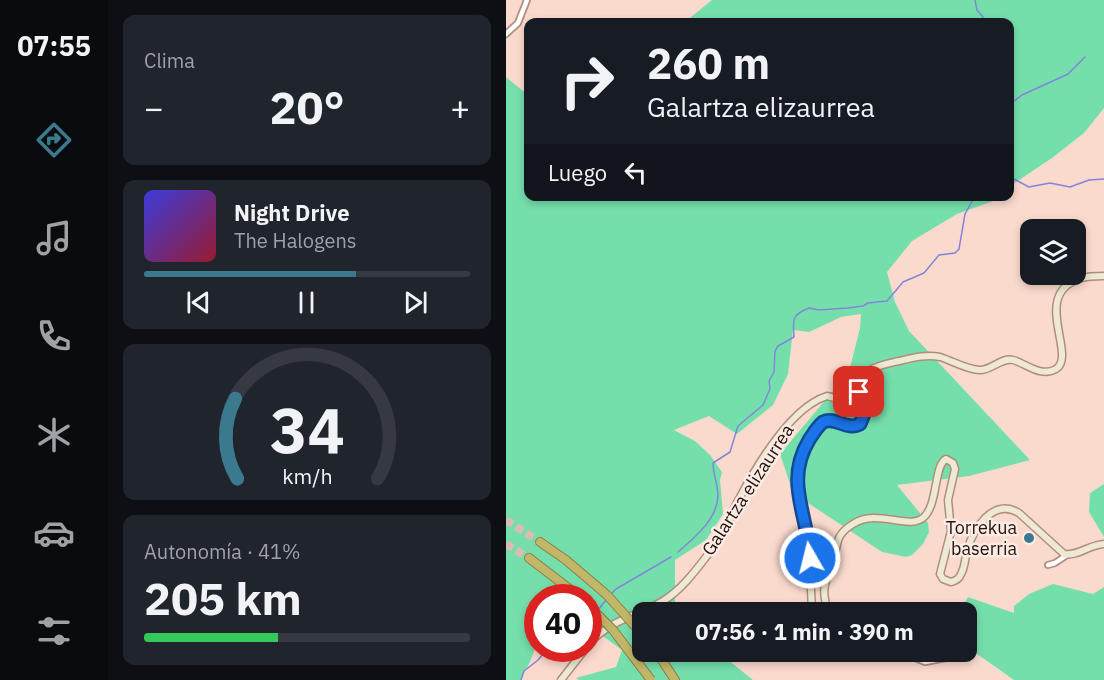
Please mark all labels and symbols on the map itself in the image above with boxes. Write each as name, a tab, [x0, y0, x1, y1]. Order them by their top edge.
pin	[833, 366, 884, 417]
street label: Galartza elizaurrea	[697, 419, 799, 560]
place label: Torrekua baserria	[946, 516, 1017, 560]
position arrow	[778, 526, 842, 590]
marker: Torrekua baserria	[1022, 531, 1036, 545]
speed limit sign: 40	[524, 584, 602, 662]

